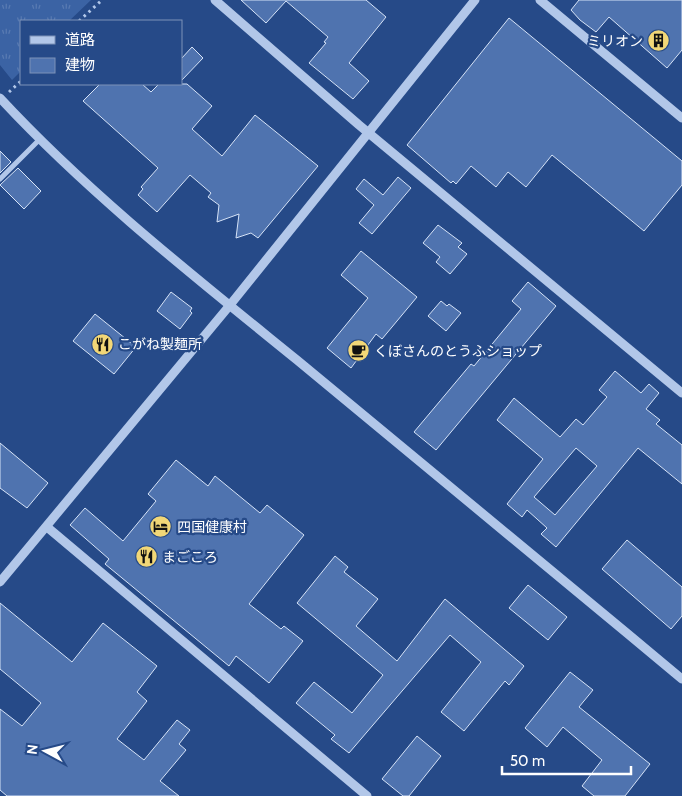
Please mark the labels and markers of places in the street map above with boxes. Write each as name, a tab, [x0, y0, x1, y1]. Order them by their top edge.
building icon: ミリオン	[647, 29, 671, 53]
place label: ミリオン	[587, 32, 643, 50]
restaurant icon: こがね製麺所	[90, 332, 114, 356]
place label: こがね製麺所	[118, 335, 202, 353]
cafe icon: くぼさんのとうふショップ	[346, 339, 370, 363]
place label: くぼさんのとうふショップ	[374, 342, 542, 360]
hotel icon: 四国健康村	[149, 515, 173, 539]
place label: 四国健康村	[177, 518, 247, 536]
restaurant icon: まごころ	[134, 545, 158, 569]
place label: まごころ	[162, 548, 218, 566]

